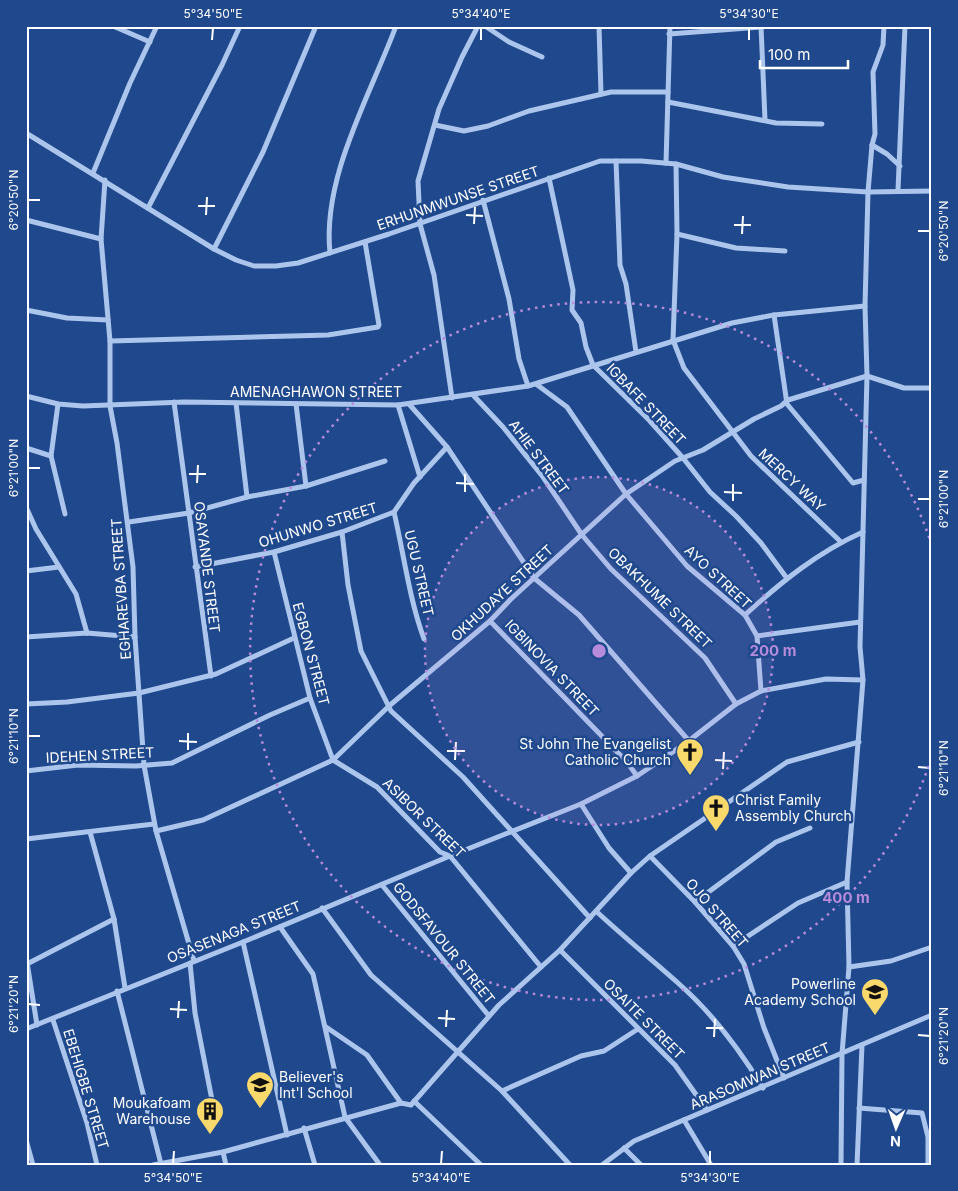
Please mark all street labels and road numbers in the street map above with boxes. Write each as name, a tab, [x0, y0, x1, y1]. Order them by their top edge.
street label: ERHUNMWUNSE STREET	[374, 162, 541, 233]
street label: IGBAFE STREET	[603, 359, 689, 448]
street label: AMENAGHAWON STREET	[230, 383, 402, 400]
street label: AHIE STREET	[506, 416, 573, 497]
street label: MERCY WAY	[756, 444, 830, 515]
street label: OHUNWO STREET	[256, 498, 379, 551]
street label: OSAYANDE STREET	[191, 500, 224, 634]
street label: EGHAREVBA STREET	[107, 518, 134, 660]
street label: UGU STREET	[401, 528, 438, 618]
street label: OKHUDAYE STREET	[447, 541, 556, 645]
street label: AYO STREET	[681, 541, 755, 612]
street label: OBAKHUME STREET	[605, 544, 716, 652]
street label: EGBON STREET	[290, 600, 333, 707]
street label: IGBINOVIA STREET	[502, 616, 603, 720]
street label: IDEHEN STREET	[45, 743, 155, 766]
street label: ASIBOR STREET	[380, 774, 469, 861]
street label: OJO STREET	[683, 875, 752, 951]
street label: GODSFAVOUR STREET	[390, 878, 499, 1007]
street label: OSASENAGA STREET	[164, 897, 303, 966]
street label: OSAITE STREET	[600, 975, 688, 1063]
street label: EBEHIGBE STREET	[60, 1027, 113, 1151]
street label: ARASOMWAN STREET	[687, 1038, 832, 1113]

